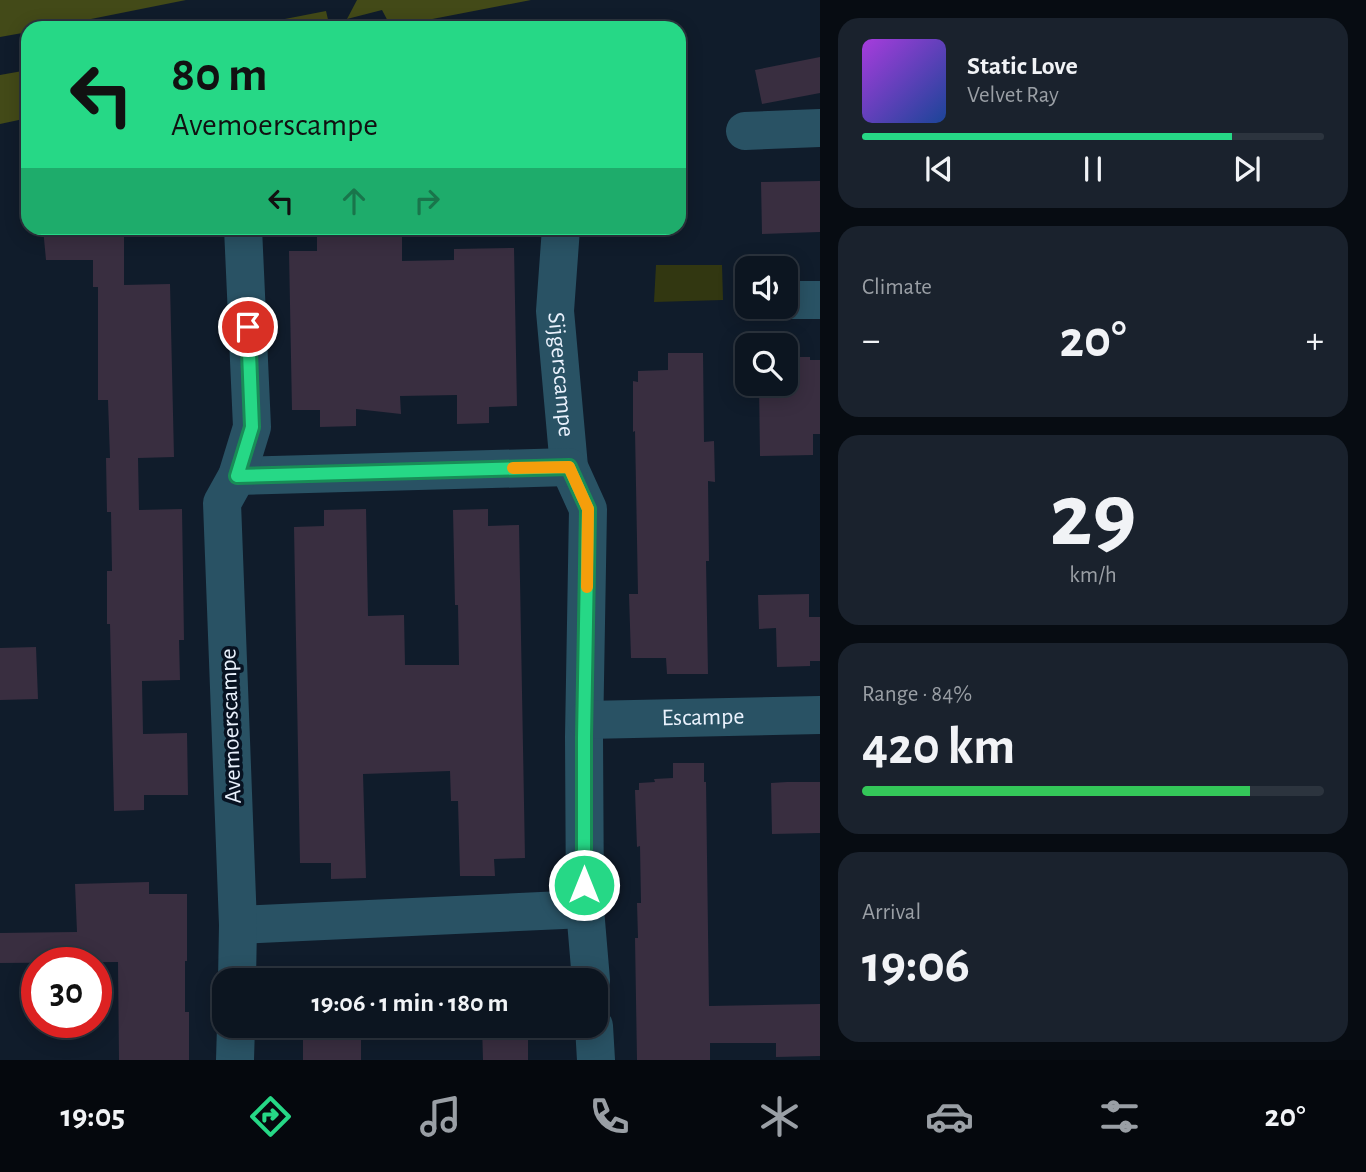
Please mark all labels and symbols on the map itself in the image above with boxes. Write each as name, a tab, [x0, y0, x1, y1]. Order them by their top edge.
pin	[218, 297, 278, 357]
street label: Sijgerscampe	[543, 311, 578, 438]
street label: Avemoerscampe	[216, 648, 246, 804]
street label: Escampe	[661, 705, 745, 730]
position arrow	[547, 848, 621, 922]
speed limit sign: 30	[21, 947, 112, 1038]

